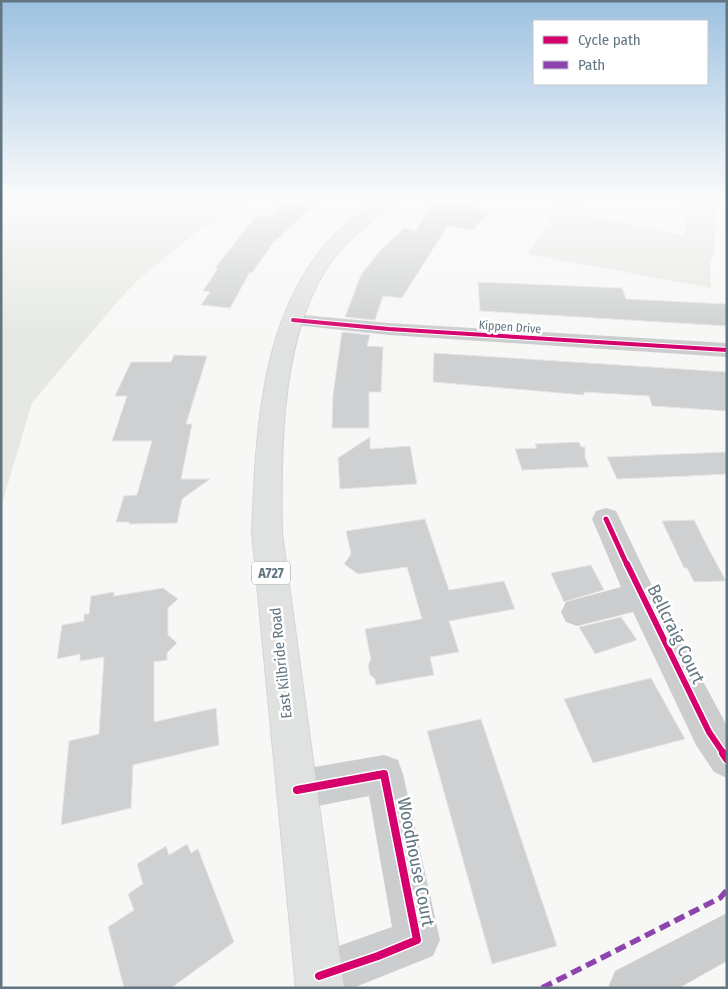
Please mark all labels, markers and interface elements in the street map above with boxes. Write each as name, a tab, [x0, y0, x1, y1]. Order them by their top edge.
legend	[533, 20, 708, 85]
text: Cycle path	[578, 31, 641, 49]
text: Path	[578, 56, 605, 74]
street label: Kippen Drive	[478, 318, 542, 336]
road number: A727	[252, 562, 290, 584]
street label: Bellcraig Court	[643, 581, 709, 687]
street label: East Kilbride Road	[266, 607, 296, 719]
street label: Woodhouse Court	[393, 796, 439, 928]

